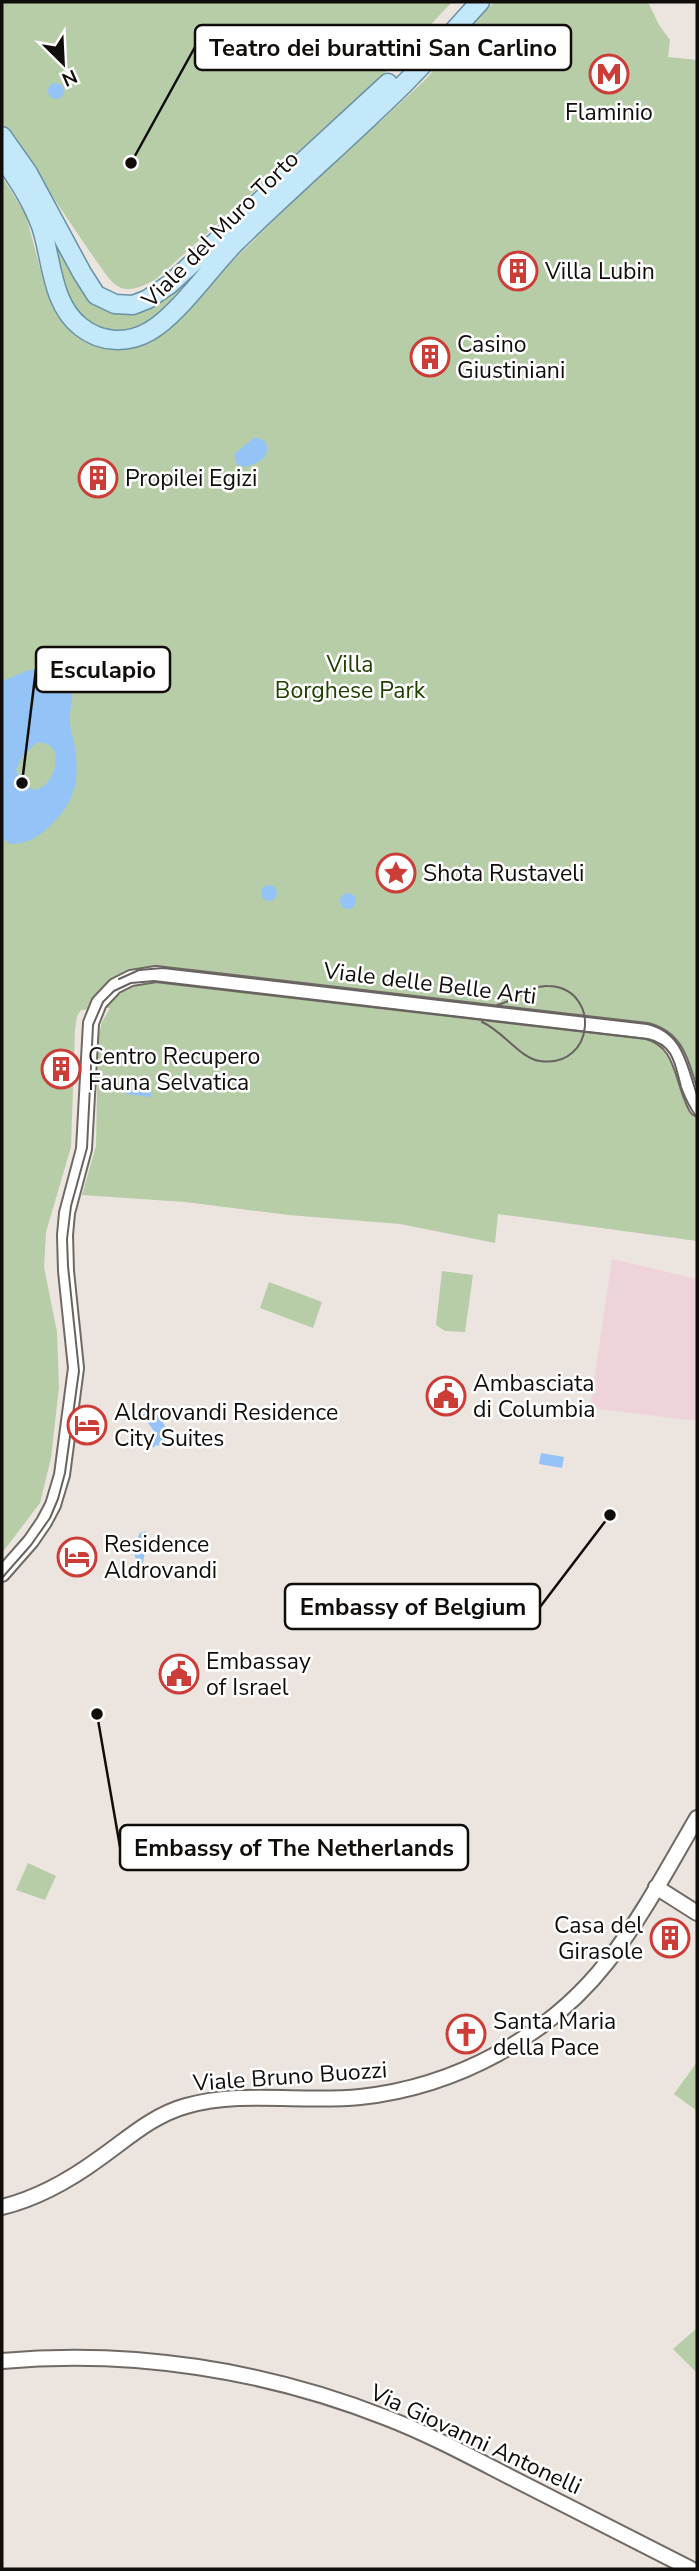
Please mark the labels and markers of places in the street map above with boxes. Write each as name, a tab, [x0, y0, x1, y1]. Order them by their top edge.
callout: Teatro dei burattini San Carlino	[195, 25, 571, 70]
metro station icon: Flaminio	[588, 53, 630, 95]
place label: Flaminio	[565, 97, 653, 128]
building icon: Villa Lubin	[497, 250, 539, 292]
place label: Villa Lubin	[544, 256, 655, 287]
place label: Casino Giustiniani	[457, 329, 565, 386]
building icon: Casino Giustiniani	[409, 336, 451, 378]
building icon: Propilei Egizi	[77, 457, 119, 499]
place label: Propilei Egizi	[125, 463, 257, 494]
callout: Esculapio	[36, 647, 170, 692]
place icon: Shota Rustaveli	[375, 852, 417, 894]
place label: Shota Rustaveli	[423, 858, 584, 889]
place label: Centro Recupero Fauna Selvatica	[88, 1041, 260, 1098]
building icon: Centro Recupero Fauna Selvatica	[40, 1048, 82, 1090]
place label: Ambasciata di Columbia	[473, 1368, 595, 1425]
public building icon: Ambasciata di Columbia	[425, 1375, 467, 1417]
place label: Aldrovandi Residence City Suites	[114, 1397, 338, 1454]
hotel icon: Aldrovandi Residence City Suites	[66, 1404, 108, 1446]
place label: Residence Aldrovandi	[104, 1529, 217, 1586]
hotel icon: Residence Aldrovandi	[56, 1536, 98, 1578]
callout: Embassy of Belgium	[285, 1584, 540, 1629]
place label: Embassay of Israel	[206, 1646, 311, 1703]
public building icon: Embassay of Israel	[158, 1653, 200, 1695]
callout: Embassy of The Netherlands	[120, 1825, 468, 1870]
place label: Casa del Girasole	[554, 1910, 643, 1967]
building icon: Casa del Girasole	[649, 1917, 691, 1959]
place label: Santa Maria della Pace	[493, 2006, 616, 2063]
church icon: Santa Maria della Pace	[445, 2013, 487, 2055]

